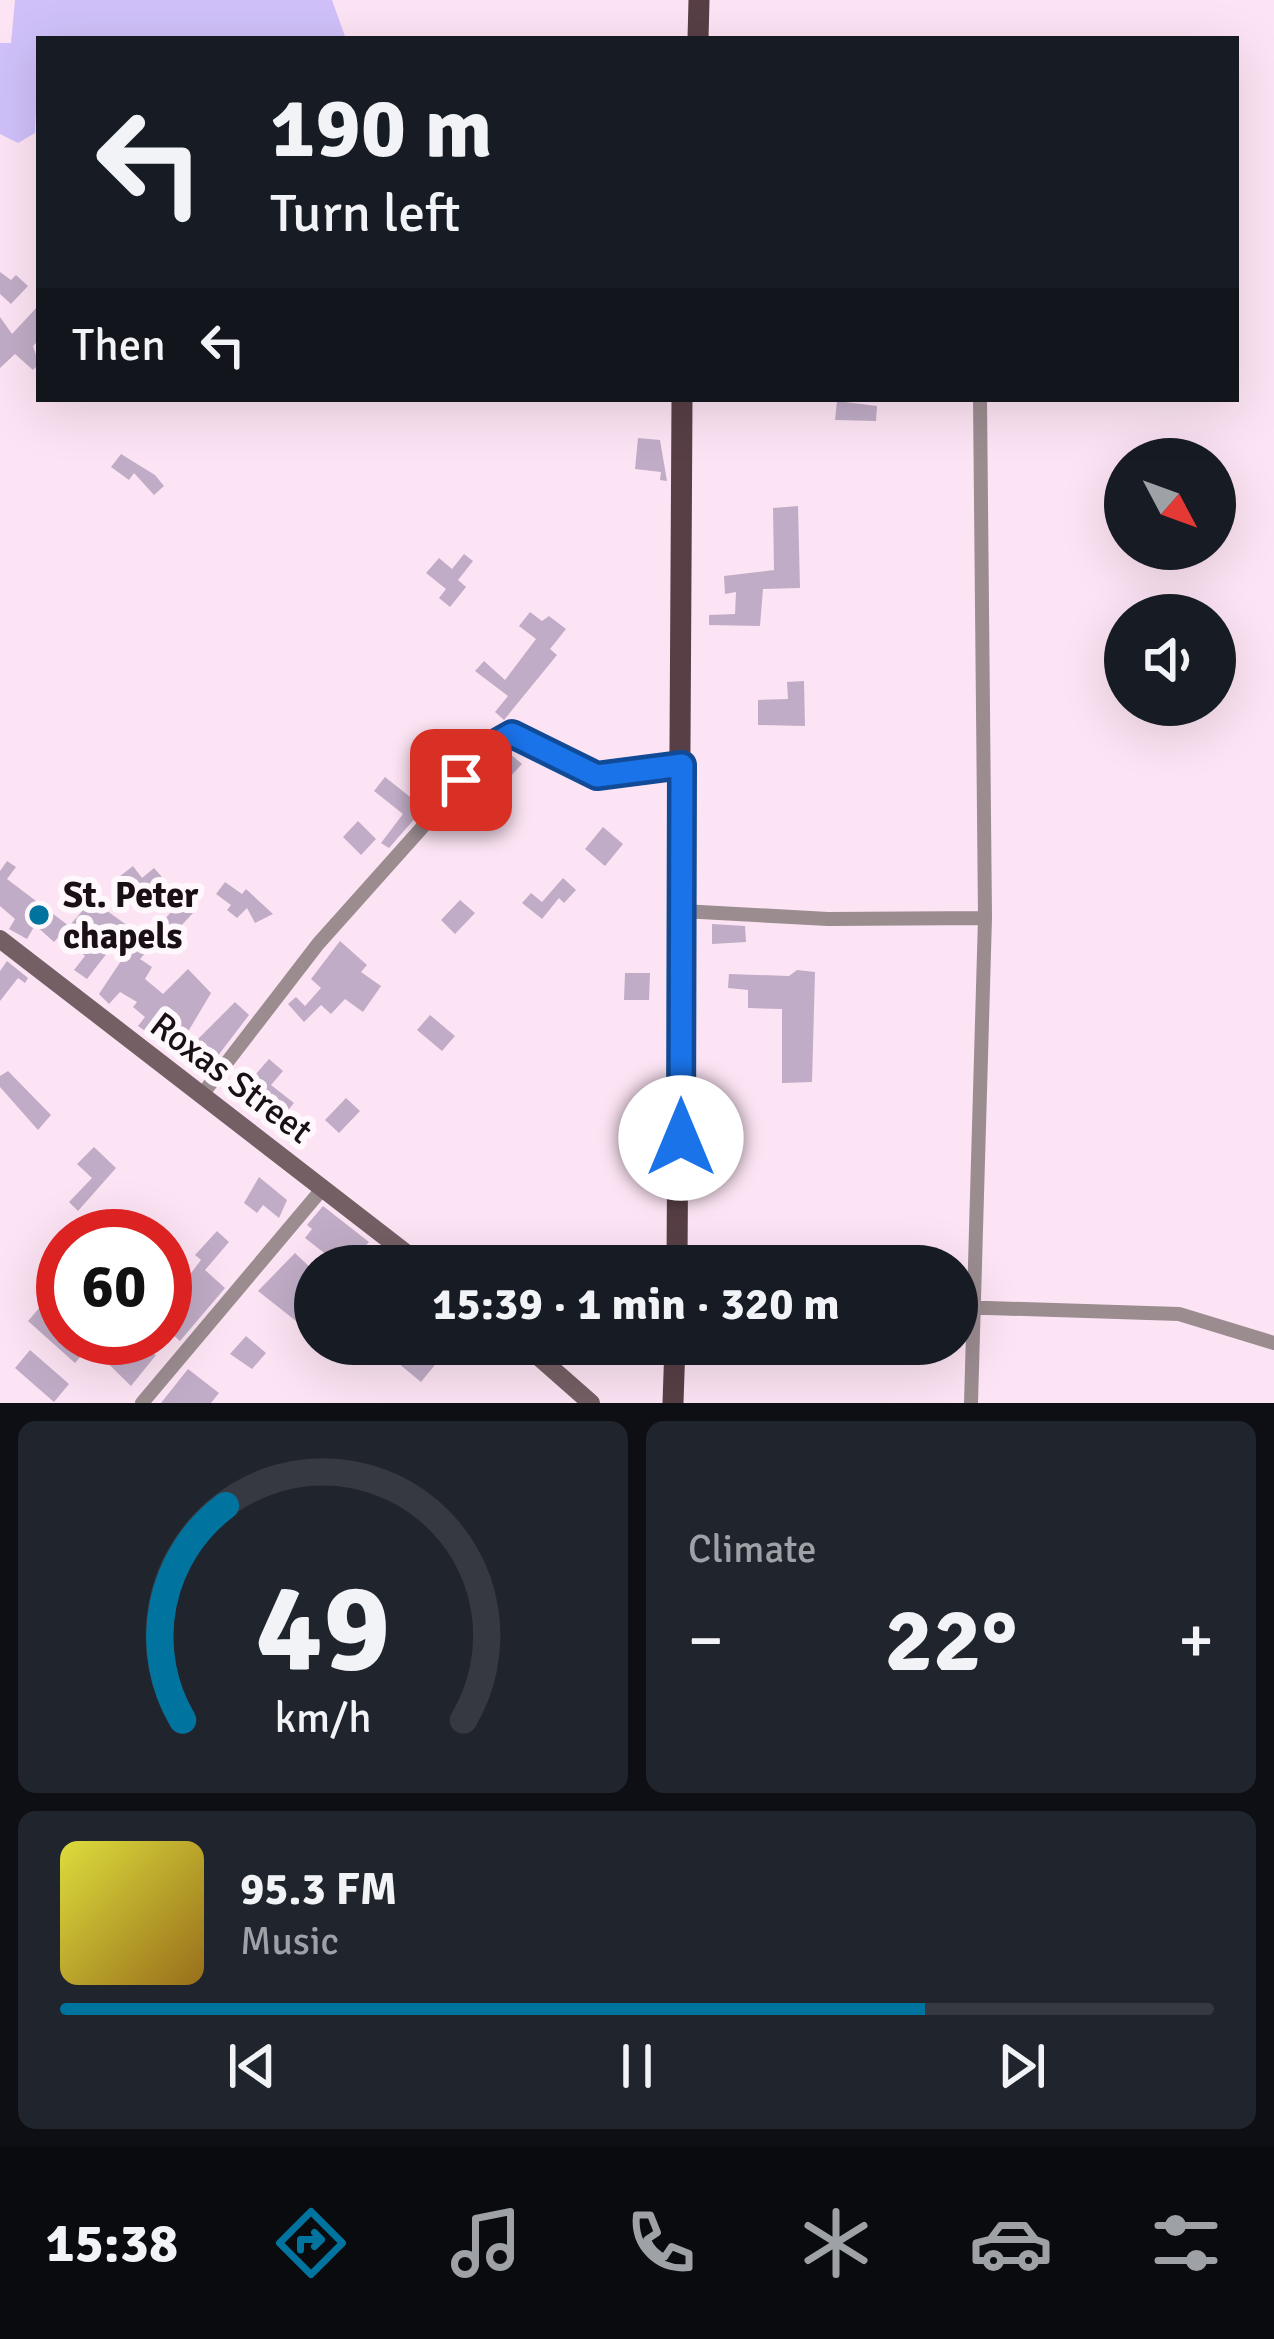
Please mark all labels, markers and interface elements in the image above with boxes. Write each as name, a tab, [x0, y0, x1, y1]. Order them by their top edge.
text: 190 m	[270, 77, 492, 181]
icon: left	[72, 84, 228, 240]
text: Turn left	[270, 180, 460, 247]
icon: left	[190, 312, 256, 378]
text: Then	[72, 318, 166, 373]
north arrow	[1104, 438, 1236, 570]
map controls	[1104, 438, 1236, 726]
button: sound	[1104, 594, 1236, 726]
pin	[410, 729, 512, 831]
icon: arrive	[428, 747, 494, 813]
place label: St. Peter chapels	[63, 873, 199, 959]
marker: St. Peter chapels	[26, 902, 52, 928]
street label: Roxas Street	[141, 1003, 321, 1154]
position arrow	[618, 1075, 744, 1201]
speed limit sign: 60	[36, 1209, 192, 1365]
text: 15:39 · 1 min · 320 m	[432, 1277, 840, 1332]
text: Climate	[688, 1525, 817, 1573]
text: 49	[256, 1552, 390, 1705]
text: 22°	[884, 1585, 1018, 1696]
text: −	[688, 1600, 724, 1681]
text: +	[1178, 1600, 1214, 1681]
text: km/h	[274, 1692, 372, 1745]
text: 95.3 FM	[240, 1862, 397, 1917]
text: Music	[240, 1917, 339, 1965]
icon: previous	[219, 2033, 285, 2099]
icon: pause	[604, 2033, 670, 2099]
icon: next	[989, 2033, 1055, 2099]
icon: directions	[269, 2201, 353, 2285]
icon: music	[444, 2201, 528, 2285]
icon: phone	[619, 2201, 703, 2285]
icon: climate	[794, 2201, 878, 2285]
icon: car	[969, 2201, 1053, 2285]
icon: filters	[1144, 2201, 1228, 2285]
text: 15:38	[46, 2210, 178, 2277]

